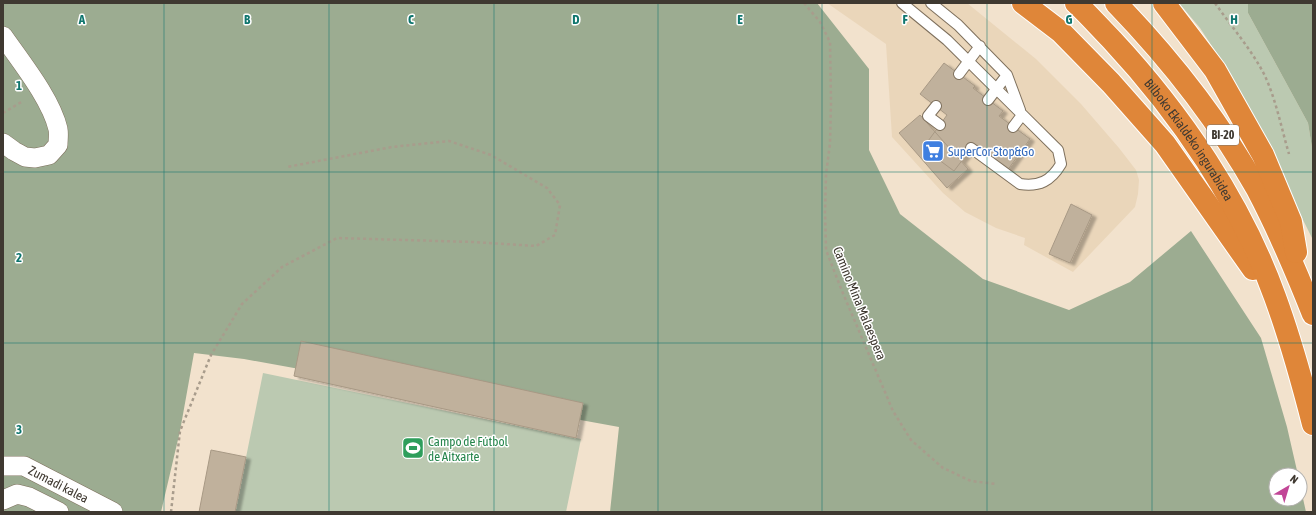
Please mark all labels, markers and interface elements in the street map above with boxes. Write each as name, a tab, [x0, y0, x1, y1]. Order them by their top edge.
text: A	[78, 12, 86, 27]
text: B	[244, 12, 251, 27]
text: C	[408, 12, 414, 27]
text: D	[572, 12, 580, 27]
text: E	[737, 12, 743, 27]
text: F	[902, 12, 908, 27]
text: G	[1066, 12, 1073, 27]
text: H	[1230, 12, 1238, 27]
street label: Bilboko Ekialdeko ingurabidea	[1141, 76, 1236, 204]
text: 1	[16, 78, 22, 93]
road number: BI-20	[1207, 125, 1239, 145]
supermarket icon: SuperCor Stop&Go	[920, 138, 946, 164]
place label: SuperCor Stop&Go	[948, 144, 1034, 159]
street label: Camino Mina Malaespera	[830, 244, 889, 362]
text: 2	[16, 250, 22, 265]
text: 3	[16, 422, 22, 437]
place label: Campo de Fútbol de Aitxarte	[428, 434, 509, 464]
sports icon: Campo de Fútbol de Aitxarte	[400, 435, 426, 461]
street label: Zumadi kalea	[26, 463, 91, 506]
north arrow	[1268, 467, 1308, 507]
text: N	[1288, 472, 1300, 486]

